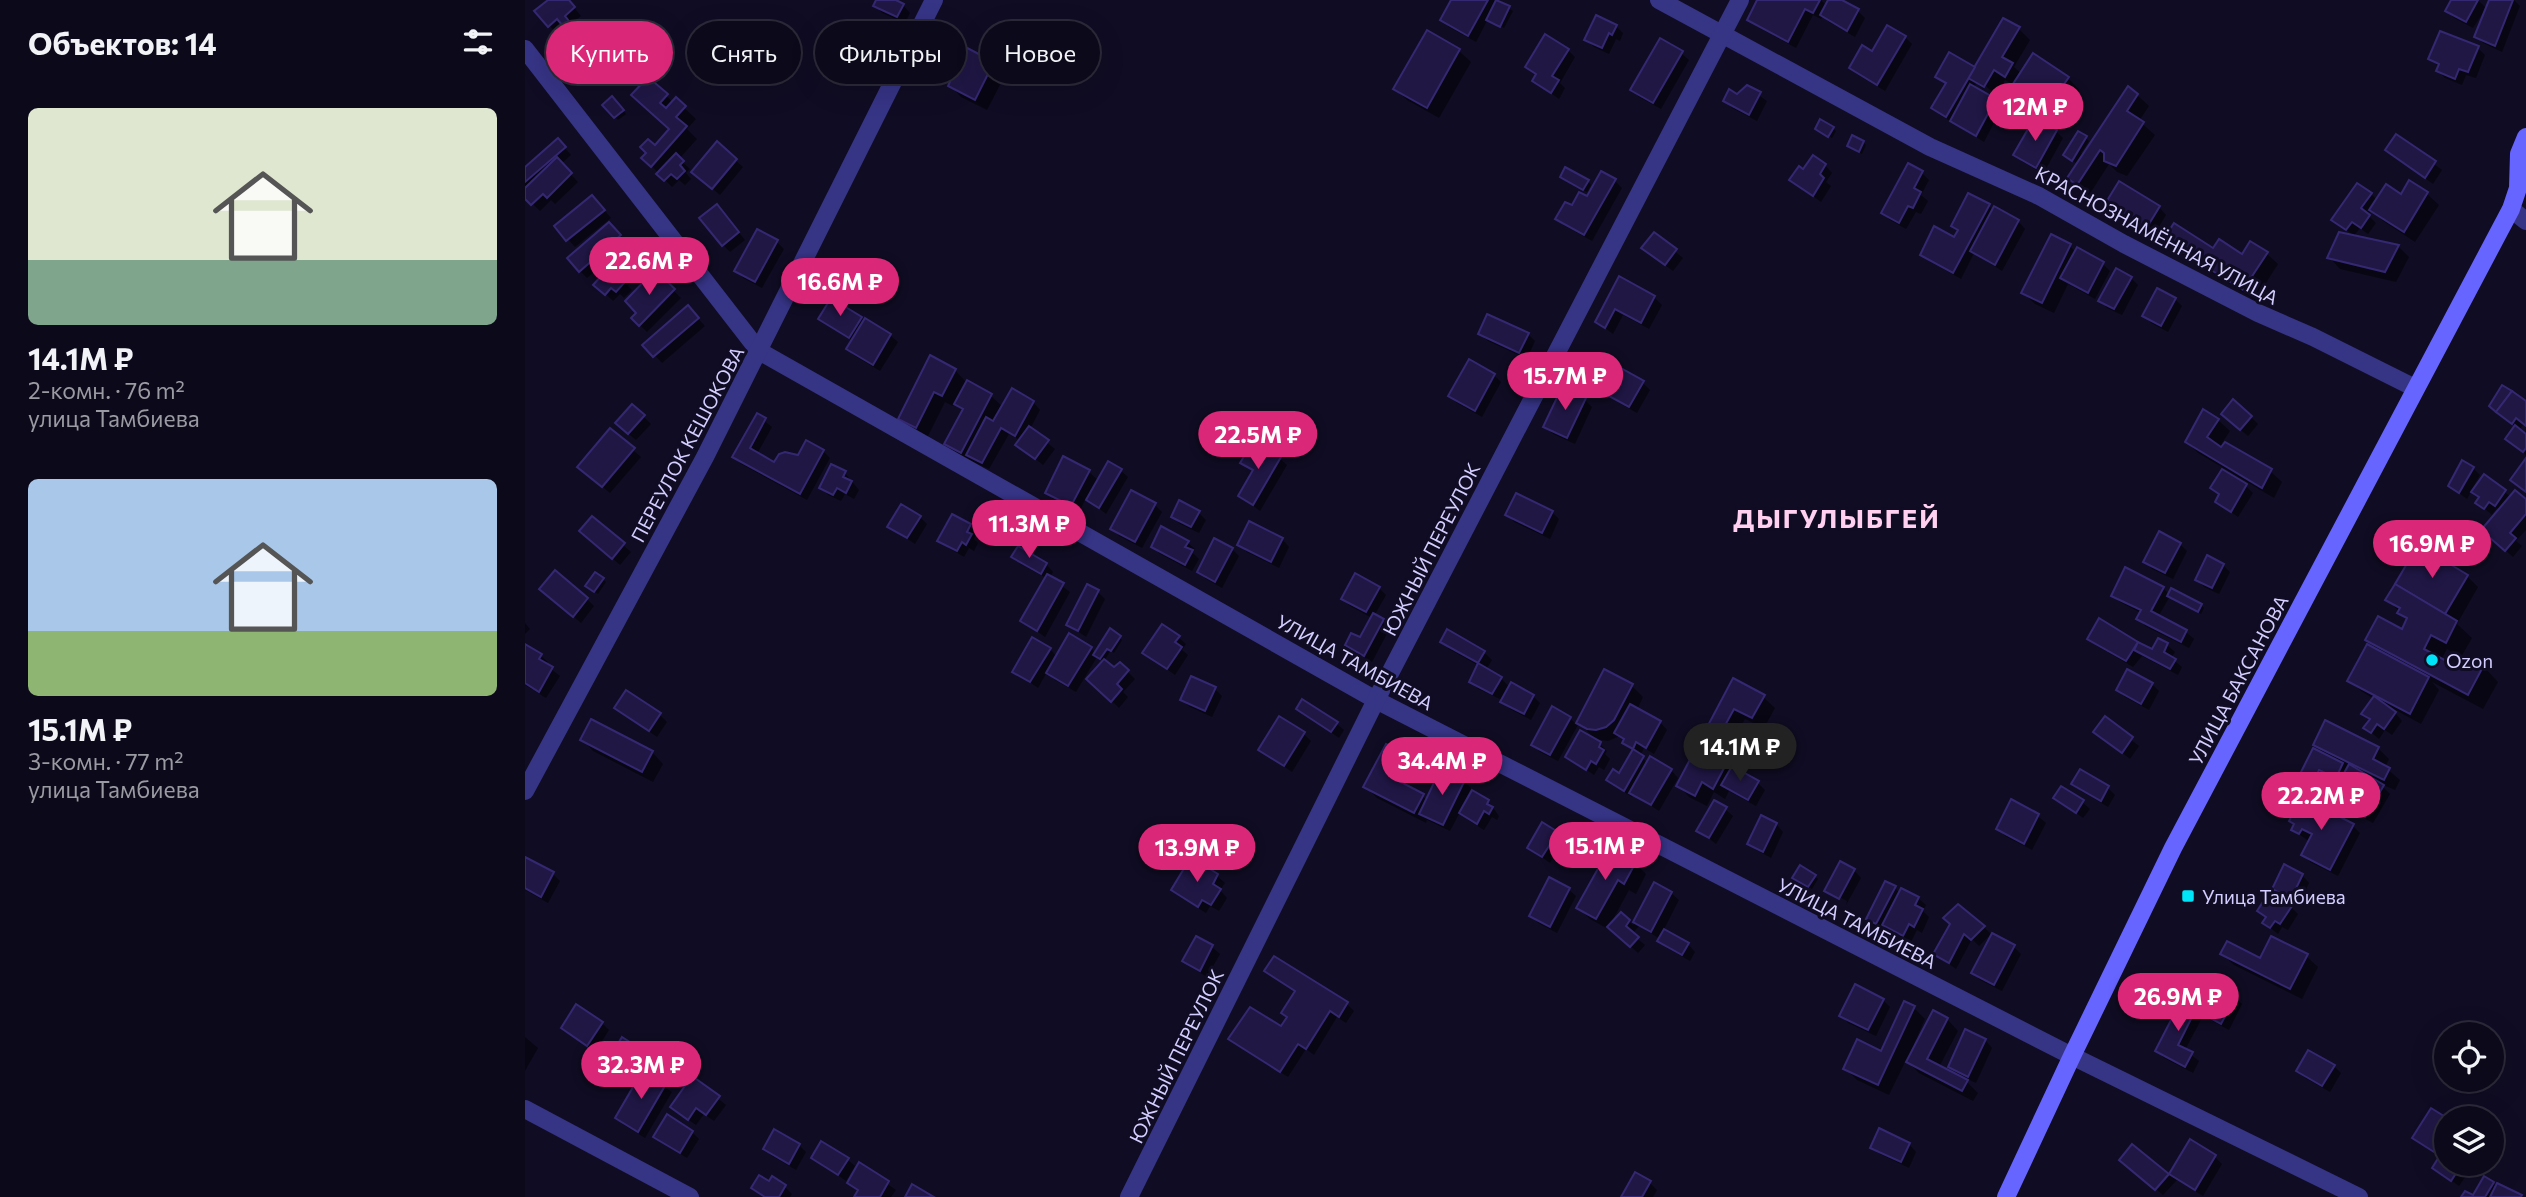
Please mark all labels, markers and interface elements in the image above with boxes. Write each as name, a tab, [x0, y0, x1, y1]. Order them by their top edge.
chip: Купить	[546, 21, 673, 84]
chip: Снять	[687, 21, 801, 84]
chip: Фильтры	[815, 21, 966, 84]
chip: Новое	[980, 21, 1100, 84]
icon: filters	[459, 23, 497, 61]
text: Объектов: 14	[28, 24, 217, 61]
pin: 12M ₽	[1986, 83, 2084, 143]
text: 12M ₽	[2002, 92, 2068, 120]
icon: home	[200, 153, 326, 279]
street label: КРАСНОЗНАМЁННАЯ УЛИЦА	[2032, 161, 2282, 309]
pin: 22.6M ₽	[584, 238, 714, 297]
text: 22.6M ₽	[605, 246, 693, 274]
pin: 16.6M ₽	[775, 258, 905, 318]
text: 16.6M ₽	[797, 267, 883, 295]
text: 14.1M ₽	[28, 339, 134, 376]
street label: ПЕРЕУЛОК КЕШОКОВА	[626, 342, 748, 546]
pin: 15.7M ₽	[1500, 352, 1630, 412]
text: 15.7M ₽	[1523, 361, 1607, 389]
text: 2-комн. · 76 m²	[28, 376, 185, 404]
text: улица Тамбиева	[28, 404, 200, 432]
pin: 22.5M ₽	[1193, 412, 1323, 471]
text: 22.5M ₽	[1214, 420, 1302, 448]
street label: ЮЖНЫЙ ПЕРЕУЛОК	[1377, 458, 1485, 639]
pin: 11.3M ₽	[964, 500, 1094, 560]
district label: ДЫГУЛЫБГЕЙ	[1733, 502, 1941, 533]
text: 11.3M ₽	[988, 509, 1070, 537]
pin: 16.9M ₽	[2367, 520, 2497, 580]
icon: home	[200, 524, 326, 650]
text: 16.9M ₽	[2389, 529, 2475, 557]
street label: УЛИЦА БАКСАНОВА	[2183, 591, 2293, 769]
street label: УЛИЦА ТАМБИЕВА	[1273, 609, 1437, 715]
place label: Ozon	[2446, 649, 2493, 672]
marker: Ozon	[2424, 652, 2440, 668]
text: 15.1M ₽	[28, 710, 132, 747]
pin: 14.1M ₽	[1675, 724, 1805, 783]
text: 14.1M ₽	[1700, 732, 1780, 760]
pin: 34.4M ₽	[1377, 738, 1507, 797]
text: 34.4M ₽	[1397, 746, 1487, 774]
text: 3-комн. · 77 m²	[28, 747, 183, 775]
pin: 22.2M ₽	[2256, 772, 2386, 832]
text: улица Тамбиева	[28, 775, 200, 803]
text: 22.2M ₽	[2277, 781, 2365, 809]
pin: 15.1M ₽	[1540, 822, 1670, 882]
pin: 13.9M ₽	[1132, 824, 1262, 884]
text: 15.1M ₽	[1565, 831, 1645, 859]
text: 13.9M ₽	[1154, 833, 1240, 861]
street label: УЛИЦА ТАМБИЕВА	[1774, 873, 1940, 973]
place label: Улица Тамбиева	[2202, 885, 2346, 908]
marker: Улица Тамбиева	[2180, 888, 2196, 904]
street label: ЮЖНЫЙ ПЕРЕУЛОК	[1124, 965, 1228, 1147]
pin: 26.9M ₽	[2113, 974, 2243, 1033]
text: 26.9M ₽	[2134, 982, 2222, 1010]
map controls	[2434, 1022, 2504, 1176]
button: locate	[2434, 1022, 2504, 1092]
pin: 32.3M ₽	[576, 1042, 706, 1101]
text: 32.3M ₽	[597, 1050, 685, 1078]
button: layers	[2434, 1106, 2504, 1176]

